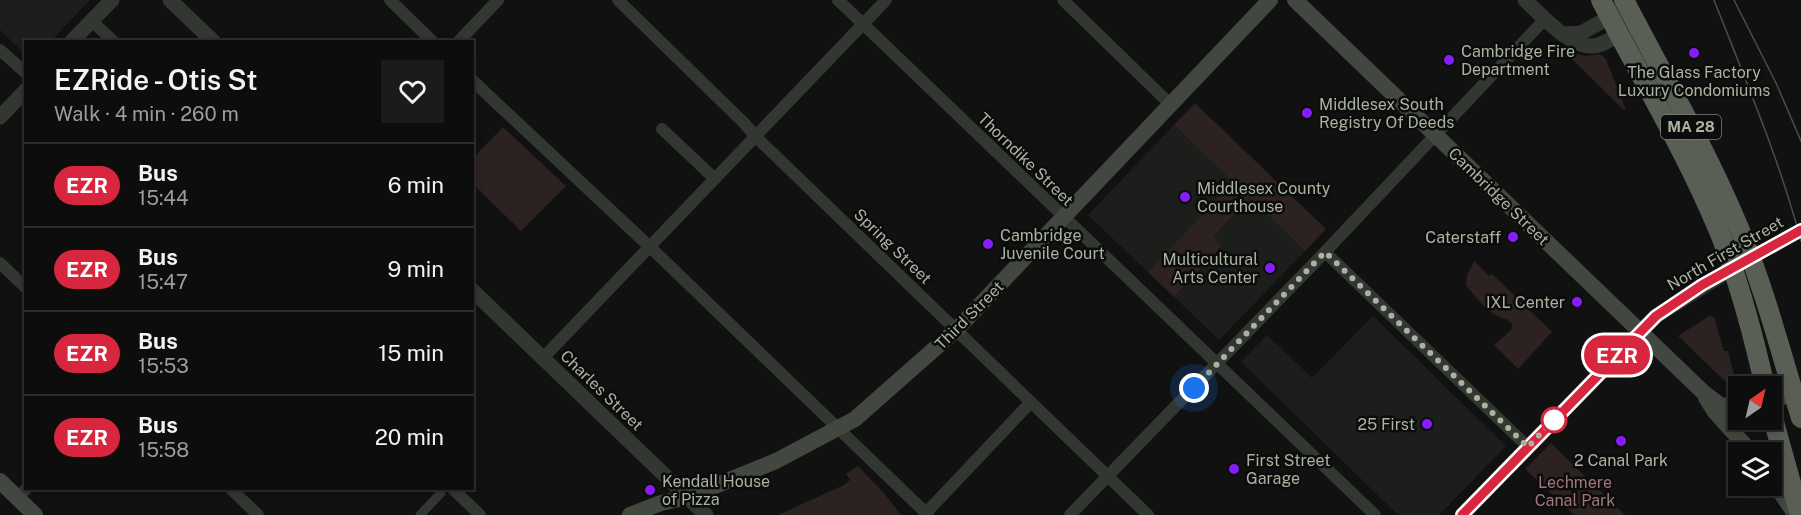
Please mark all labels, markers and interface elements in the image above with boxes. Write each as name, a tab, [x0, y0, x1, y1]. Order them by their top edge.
place label: Cambridge Fire Department	[1461, 42, 1575, 79]
marker: The Glass Factory Luxury Condomiums	[1687, 46, 1701, 60]
marker: Cambridge Fire Department	[1442, 53, 1456, 67]
button: heart	[381, 60, 444, 123]
text: EZRide - Otis St	[54, 63, 257, 96]
place label: The Glass Factory Luxury Condomiums	[1618, 63, 1770, 100]
place label: Middlesex South Registry Of Deeds	[1319, 95, 1454, 132]
text: Walk · 4 min · 260 m	[54, 102, 239, 126]
marker: Middlesex South Registry Of Deeds	[1300, 106, 1314, 120]
street label: Thorndike Street	[974, 109, 1077, 210]
road number: MA 28	[1661, 115, 1721, 139]
street label: Cambridge Street	[1445, 144, 1553, 249]
text: Bus	[138, 160, 178, 186]
text: 6 min	[388, 172, 444, 198]
text: EZR	[66, 173, 108, 198]
place label: Middlesex County Courthouse	[1197, 179, 1331, 216]
text: 15:44	[138, 186, 188, 210]
marker: Middlesex County Courthouse	[1178, 190, 1192, 204]
street label: Spring Street	[850, 205, 935, 288]
street label: North First Street	[1664, 212, 1787, 294]
place label: Cambridge Juvenile Court	[1000, 226, 1105, 263]
place label: Caterstaff	[1425, 228, 1501, 247]
marker: Caterstaff	[1506, 230, 1520, 244]
marker: Cambridge Juvenile Court	[981, 237, 995, 251]
text: Bus	[138, 244, 178, 270]
place label: Multicultural Arts Center	[1163, 250, 1258, 287]
text: 9 min	[388, 256, 444, 282]
text: EZR	[66, 257, 108, 282]
marker: Multicultural Arts Center	[1263, 261, 1277, 275]
text: 15:47	[138, 270, 188, 294]
street label: Third Street	[931, 277, 1008, 354]
place label: IXL Center	[1486, 293, 1565, 312]
marker: IXL Center	[1570, 295, 1584, 309]
text: Bus	[138, 328, 178, 354]
line badge: EZR	[1582, 336, 1652, 374]
text: 15 min	[378, 340, 444, 366]
text: EZR	[66, 341, 108, 366]
text: EZR	[1596, 343, 1638, 368]
street label: Charles Street	[556, 346, 647, 435]
text: 15:53	[138, 354, 189, 378]
your location	[1179, 373, 1209, 403]
north arrow	[1728, 376, 1782, 430]
map controls	[1728, 376, 1782, 496]
unlabelled marker	[1541, 407, 1567, 433]
text: Bus	[138, 412, 178, 438]
place label: 25 First	[1357, 415, 1415, 434]
marker: 25 First	[1420, 417, 1434, 431]
text: 20 min	[375, 424, 444, 450]
text: EZR	[66, 425, 108, 450]
marker: 2 Canal Park	[1614, 434, 1628, 448]
text: 15:58	[138, 438, 189, 462]
button: layers	[1728, 442, 1782, 496]
place label: First Street Garage	[1246, 451, 1331, 488]
place label: 2 Canal Park	[1574, 451, 1668, 470]
marker: First Street Garage	[1227, 462, 1241, 476]
place label: Kendall House of Pizza	[662, 472, 770, 509]
park label: Lechmere Canal Park	[1535, 473, 1615, 510]
marker: Kendall House of Pizza	[643, 483, 657, 497]

